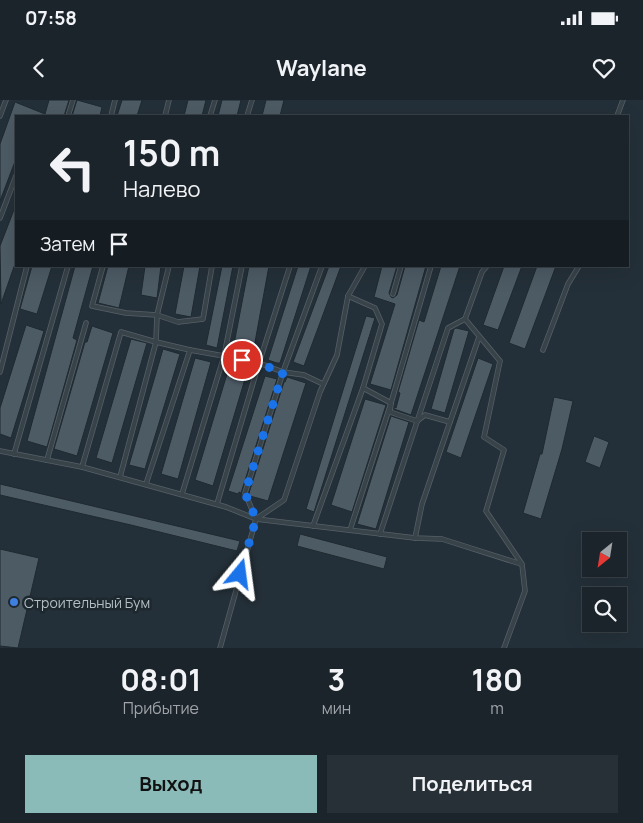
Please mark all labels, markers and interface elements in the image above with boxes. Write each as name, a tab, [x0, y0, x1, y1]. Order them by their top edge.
text: 07:58	[25, 5, 77, 31]
text: Waylane	[276, 53, 367, 83]
icon: back	[25, 54, 53, 82]
icon: heart	[590, 54, 618, 82]
text: 150 m	[123, 129, 220, 177]
icon: left	[40, 135, 105, 200]
text: Налево	[123, 174, 201, 204]
icon: arrive	[105, 230, 133, 258]
text: Затем	[40, 231, 95, 257]
pin	[221, 339, 263, 381]
icon: arrive	[228, 346, 256, 374]
north arrow	[582, 532, 628, 578]
map controls	[582, 532, 627, 632]
position arrow	[213, 547, 265, 599]
button: search	[582, 587, 627, 632]
place label: Строительный Бум	[24, 593, 150, 612]
marker: Строительный Бум	[8, 596, 20, 608]
text: 08:01	[120, 659, 201, 700]
text: 3	[328, 659, 345, 700]
text: 180	[472, 659, 523, 700]
text: Прибытие	[123, 697, 199, 719]
text: мин	[322, 697, 351, 719]
text: m	[490, 697, 504, 719]
button: Выход	[25, 755, 317, 813]
button: Поделиться	[327, 755, 618, 813]

